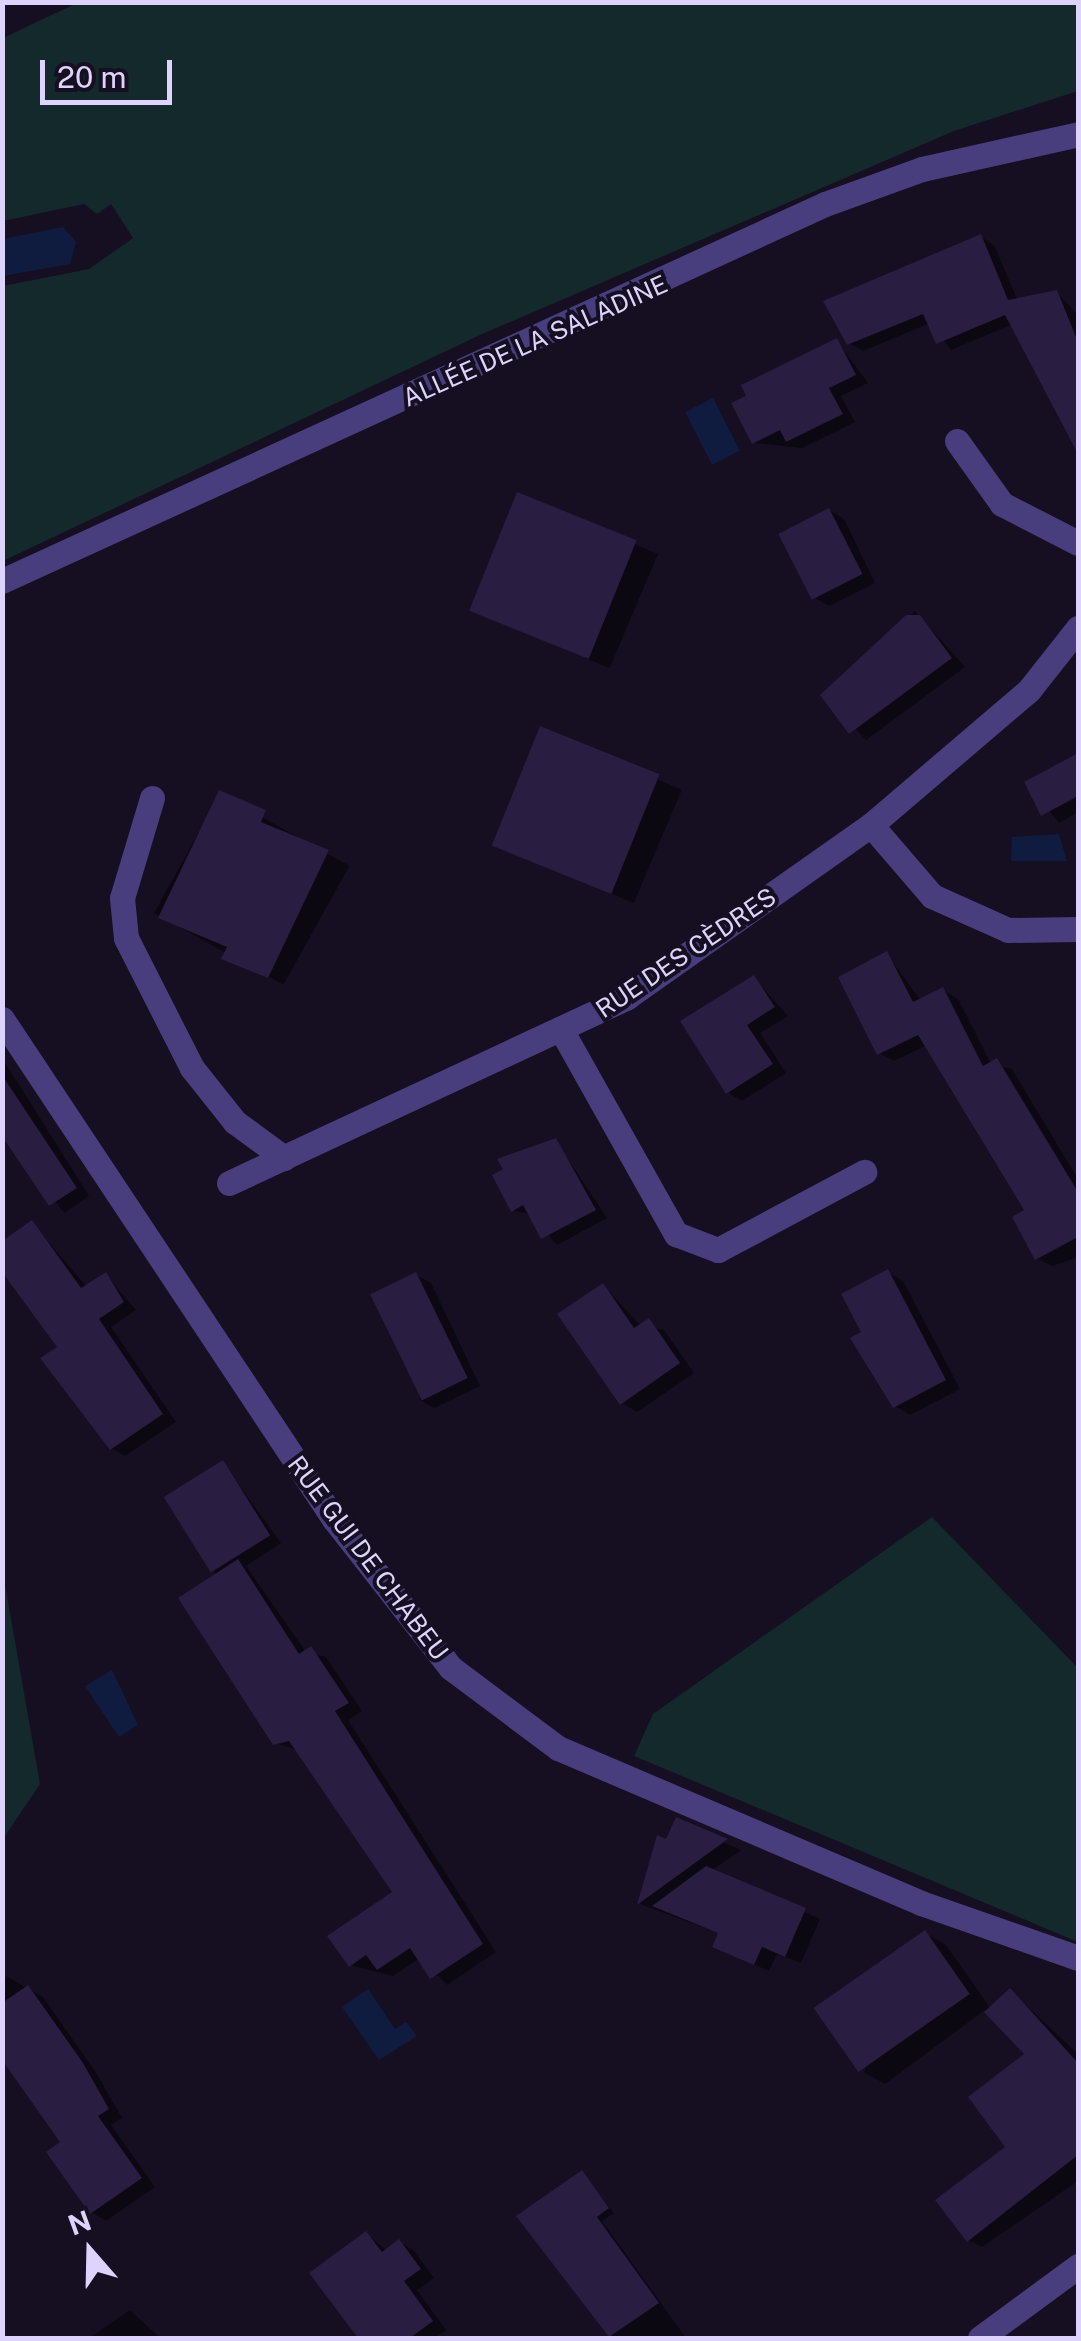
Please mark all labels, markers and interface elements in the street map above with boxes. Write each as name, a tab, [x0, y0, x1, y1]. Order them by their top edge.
scale bar	[45, 40, 178, 102]
text: 20 m	[57, 59, 126, 95]
street label: ALLÉE DE LA SALADINE	[398, 269, 672, 413]
street label: RUE DES CÈDRES	[590, 882, 782, 1024]
street label: RUE GUI DE CHABEU	[282, 1450, 454, 1666]
north arrow	[40, 2201, 140, 2301]
text: N	[64, 2203, 96, 2242]

